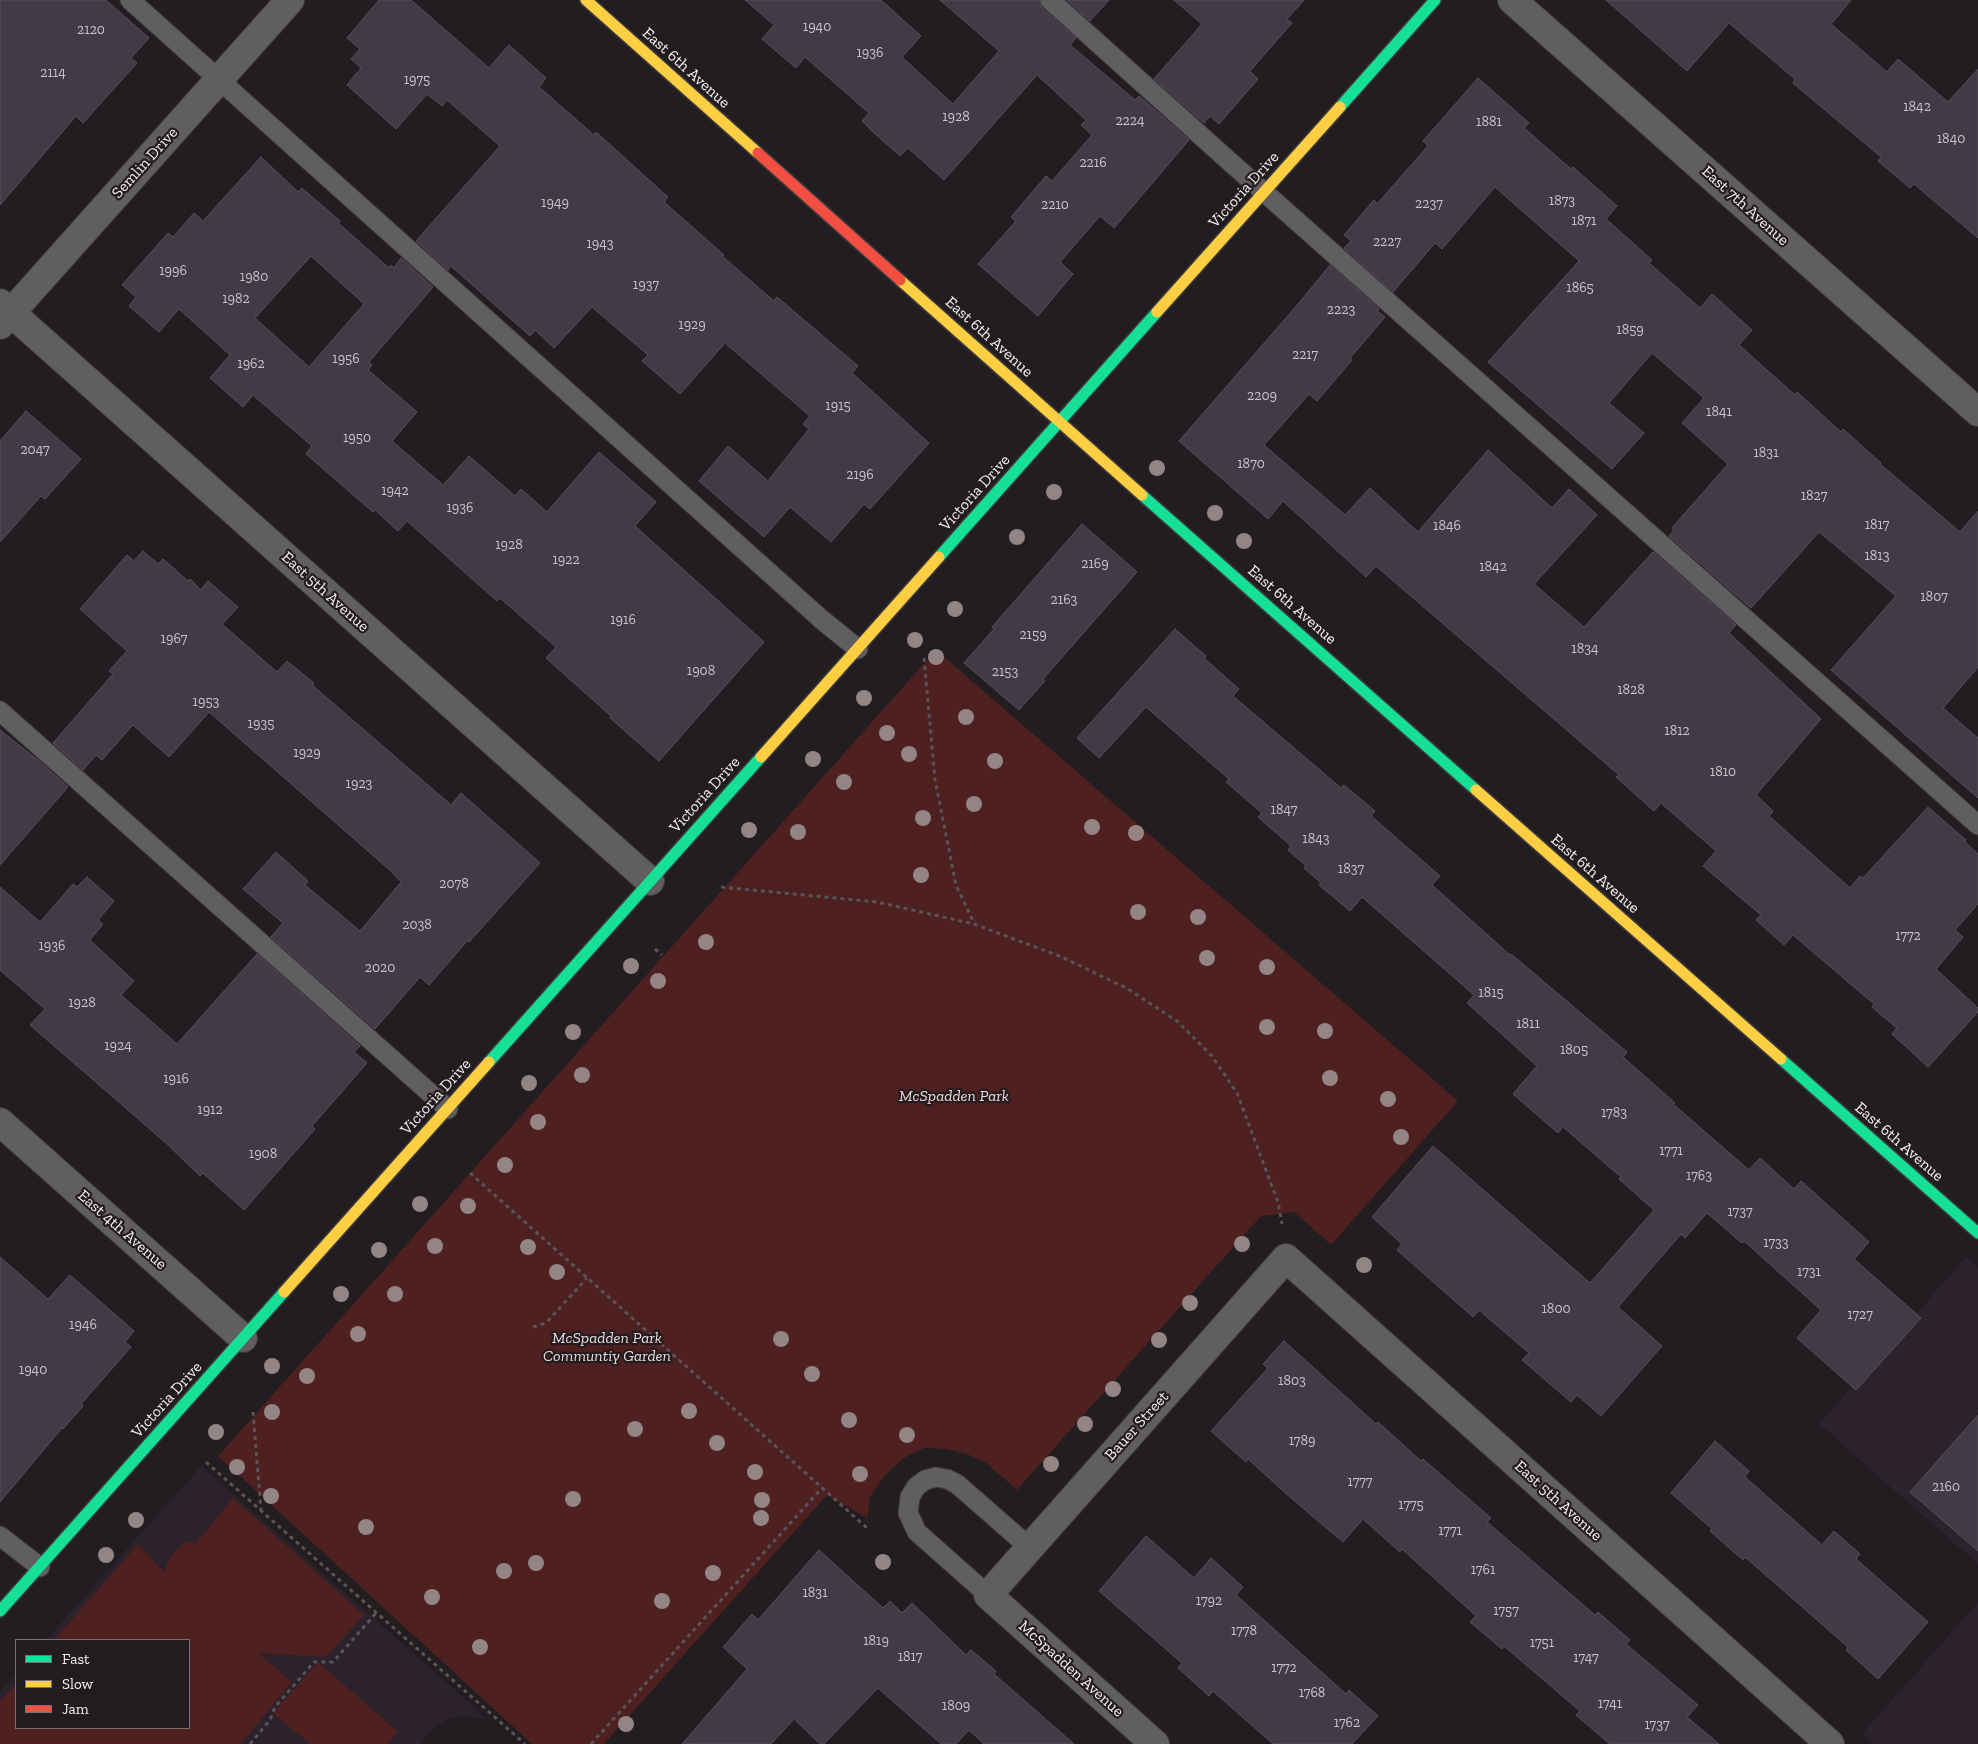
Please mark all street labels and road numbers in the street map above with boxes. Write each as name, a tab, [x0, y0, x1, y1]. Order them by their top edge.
street label: East 6th Avenue	[638, 24, 734, 112]
street label: Semlin Drive	[108, 123, 182, 203]
street label: Victoria Drive	[1205, 148, 1283, 232]
street label: East 7th Avenue	[1698, 162, 1792, 250]
street label: East 6th Avenue	[941, 293, 1037, 381]
street label: Victoria Drive	[936, 451, 1014, 535]
street label: East 5th Avenue	[277, 548, 373, 636]
street label: East 6th Avenue	[1244, 561, 1340, 649]
street label: Victoria Drive	[666, 753, 744, 837]
street label: East 6th Avenue	[1547, 830, 1643, 918]
street label: Victoria Drive	[397, 1055, 475, 1139]
street label: East 6th Avenue	[1851, 1098, 1947, 1186]
street label: East 4th Avenue	[74, 1186, 170, 1274]
street label: Victoria Drive	[128, 1358, 206, 1442]
street label: Bauer Street	[1101, 1387, 1173, 1465]
street label: East 5th Avenue	[1510, 1457, 1606, 1545]
street label: McSpadden Avenue	[1015, 1617, 1127, 1721]

